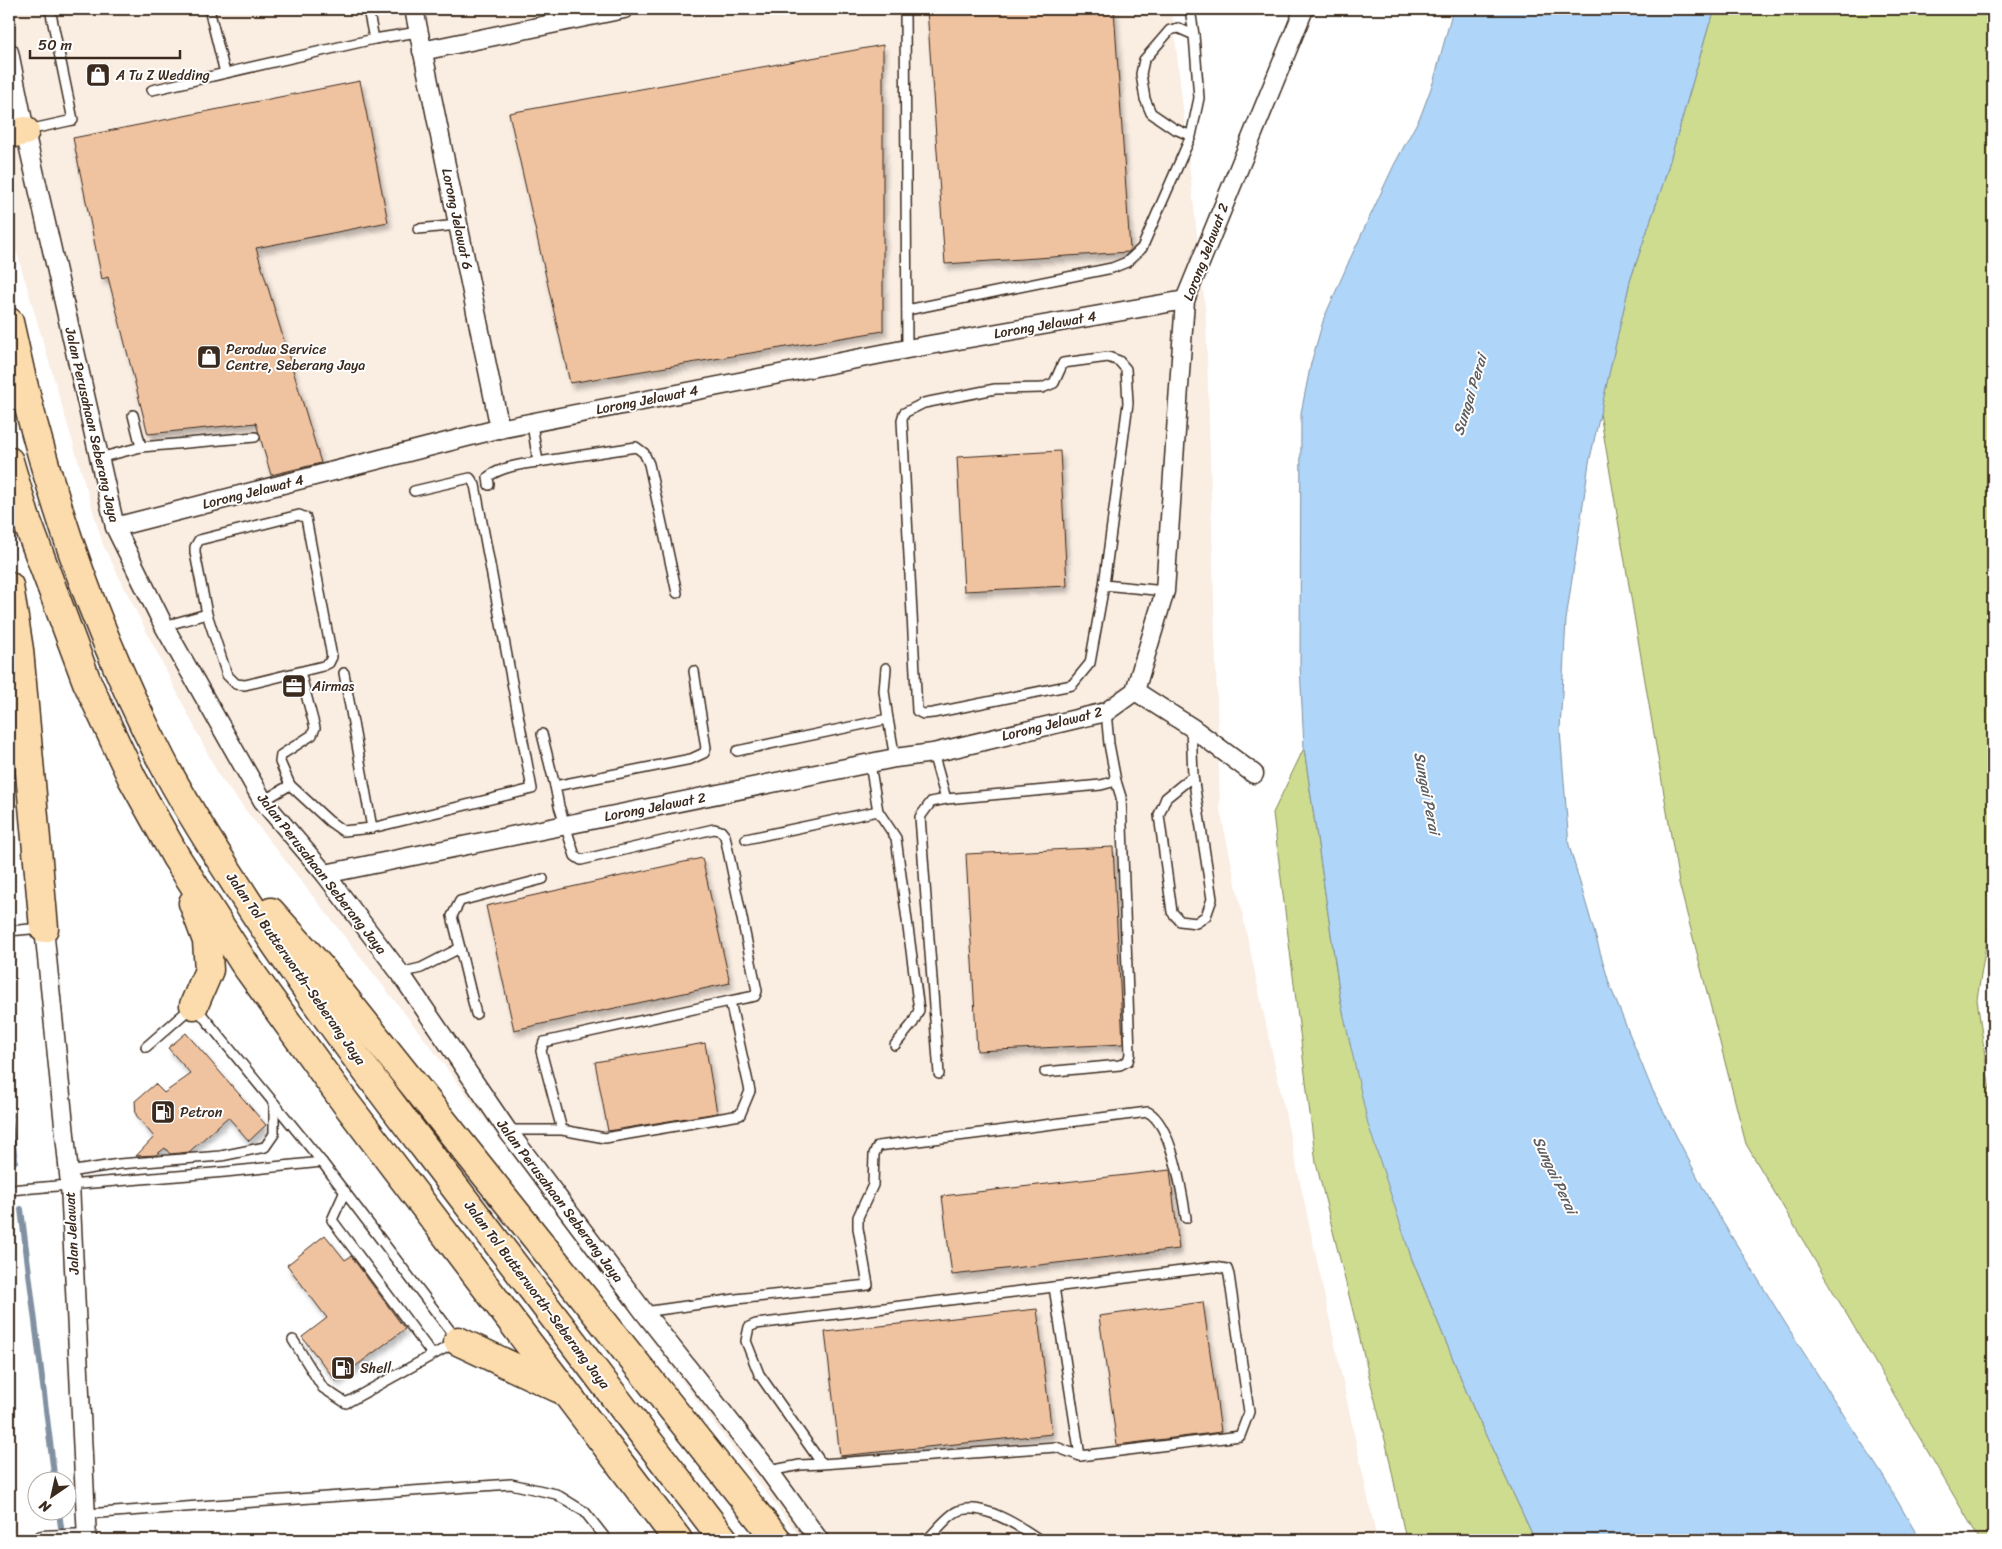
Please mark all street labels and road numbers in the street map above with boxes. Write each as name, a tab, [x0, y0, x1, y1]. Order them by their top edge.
street label: Lorong Jelawat 6	[434, 166, 480, 272]
street label: Lorong Jelawat 2	[1176, 199, 1236, 305]
street label: Lorong Jelawat 4	[992, 304, 1098, 346]
street label: Jalan Perusahaan Seberang Jaya	[57, 324, 127, 525]
street label: Lorong Jelawat 4	[594, 378, 701, 422]
street label: Lorong Jelawat 4	[200, 467, 307, 517]
street label: Lorong Jelawat 2	[999, 699, 1105, 749]
street label: Lorong Jelawat 2	[602, 785, 708, 829]
street label: Jalan Perusahaan Seberang Jaya	[250, 787, 393, 960]
street label: Jalan Tol Butterworth–Seberang Jaya	[219, 866, 373, 1071]
street label: Jalan Perusahaan Seberang Jaya	[489, 1113, 630, 1288]
street label: Jalan Jelawat	[57, 1191, 87, 1276]
street label: Jalan Tol Butterworth–Seberang Jaya	[457, 1195, 617, 1395]

